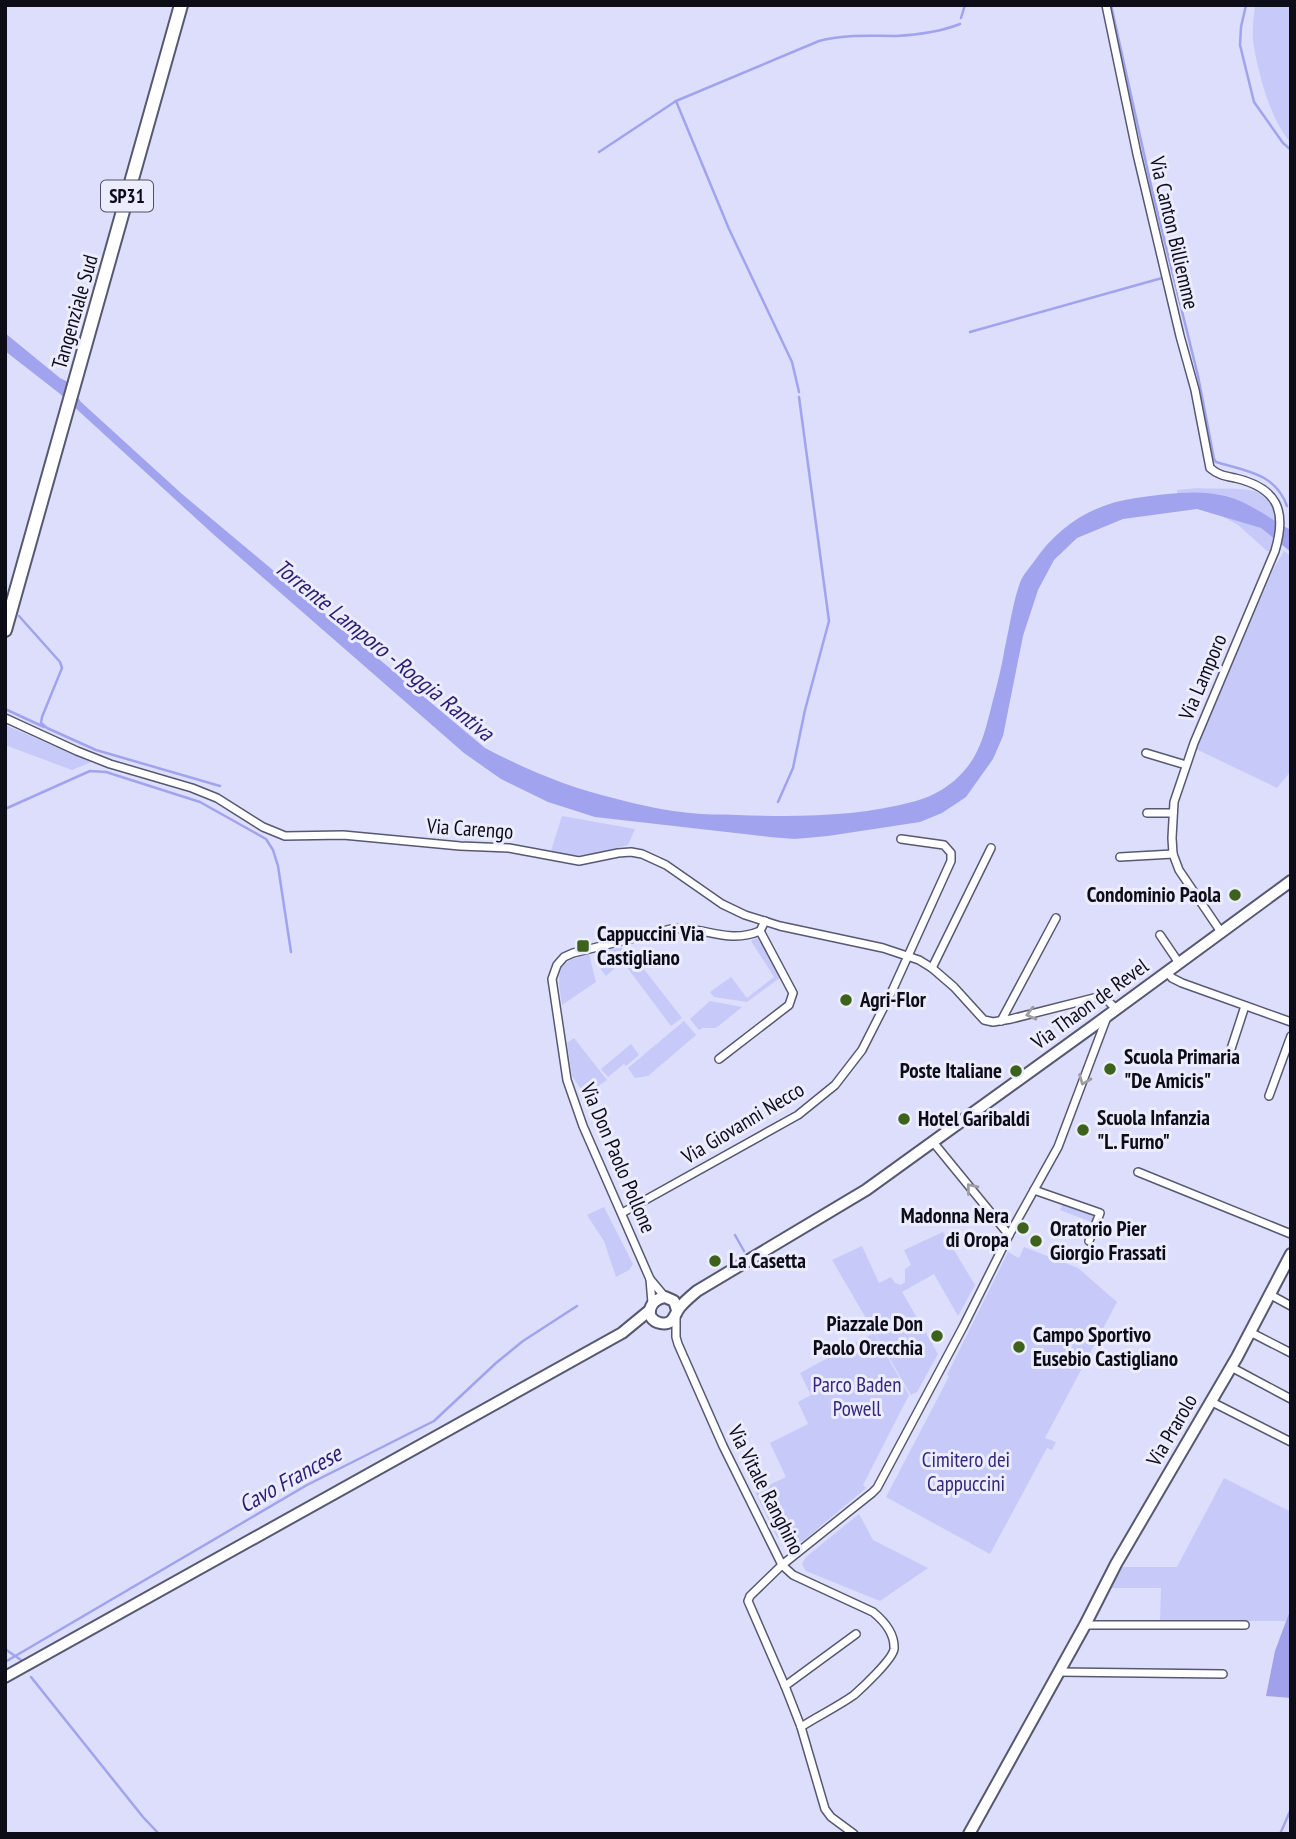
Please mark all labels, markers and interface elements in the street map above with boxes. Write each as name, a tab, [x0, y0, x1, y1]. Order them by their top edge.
street label: Via Canton Billiemme	[1144, 153, 1205, 312]
road number: SP31	[101, 180, 153, 212]
street label: Tangenziale Sud	[45, 251, 104, 372]
water label: Torrente Lamporo - Roggia Rantiva	[269, 552, 501, 748]
street label: Via Lamporo	[1172, 630, 1233, 725]
street label: Via Carengo	[425, 812, 514, 845]
place label: Condominio Paola	[1087, 881, 1221, 908]
marker: Condominio Paola	[1227, 887, 1243, 903]
place label: Cappuccini Via Castigliano	[597, 920, 705, 971]
marker: Cappuccini Via Castigliano	[575, 938, 591, 954]
street label: Via Thaon de Revel	[1025, 952, 1153, 1056]
place label: Agri-Flor	[859, 986, 927, 1013]
marker: Agri-Flor	[838, 992, 854, 1008]
one-way arrow	[1025, 1006, 1037, 1020]
place label: Scuola Primaria "De Amicis"	[1124, 1043, 1240, 1094]
place label: Poste Italiane	[900, 1057, 1002, 1084]
marker: Scuola Primaria "De Amicis"	[1102, 1061, 1118, 1077]
marker: Poste Italiane	[1008, 1063, 1024, 1079]
one-way arrow	[1078, 1073, 1092, 1086]
street label: Via Giovanni Necco	[676, 1075, 809, 1170]
street label: Via Don Paolo Pollone	[574, 1078, 662, 1237]
place label: Scuola Infanzia "L. Furno"	[1097, 1104, 1210, 1155]
place label: Hotel Garibaldi	[918, 1105, 1030, 1132]
marker: Hotel Garibaldi	[896, 1111, 912, 1127]
marker: Scuola Infanzia "L. Furno"	[1075, 1122, 1091, 1138]
one-way arrow	[967, 1184, 979, 1197]
place label: Madonna Nera di Oropa	[901, 1202, 1009, 1253]
place label: Oratorio Pier Giorgio Frassati	[1050, 1215, 1166, 1266]
marker: Madonna Nera di Oropa	[1015, 1220, 1031, 1236]
marker: Oratorio Pier Giorgio Frassati	[1028, 1233, 1044, 1249]
place label: La Casetta	[729, 1247, 806, 1274]
marker: La Casetta	[707, 1253, 723, 1269]
place label: Piazzale Don Paolo Orecchia	[813, 1310, 923, 1361]
place label: Campo Sportivo Eusebio Castigliano	[1033, 1321, 1178, 1372]
marker: Piazzale Don Paolo Orecchia	[929, 1328, 945, 1344]
marker: Campo Sportivo Eusebio Castigliano	[1011, 1339, 1027, 1355]
park label: Parco Baden Powell	[813, 1371, 901, 1422]
street label: Via Prarolo	[1140, 1389, 1203, 1472]
street label: Via Vitale Ranghino	[722, 1420, 811, 1559]
water label: Cavo Francese	[233, 1438, 347, 1519]
park label: Cimitero dei Cappuccini	[922, 1446, 1010, 1497]

